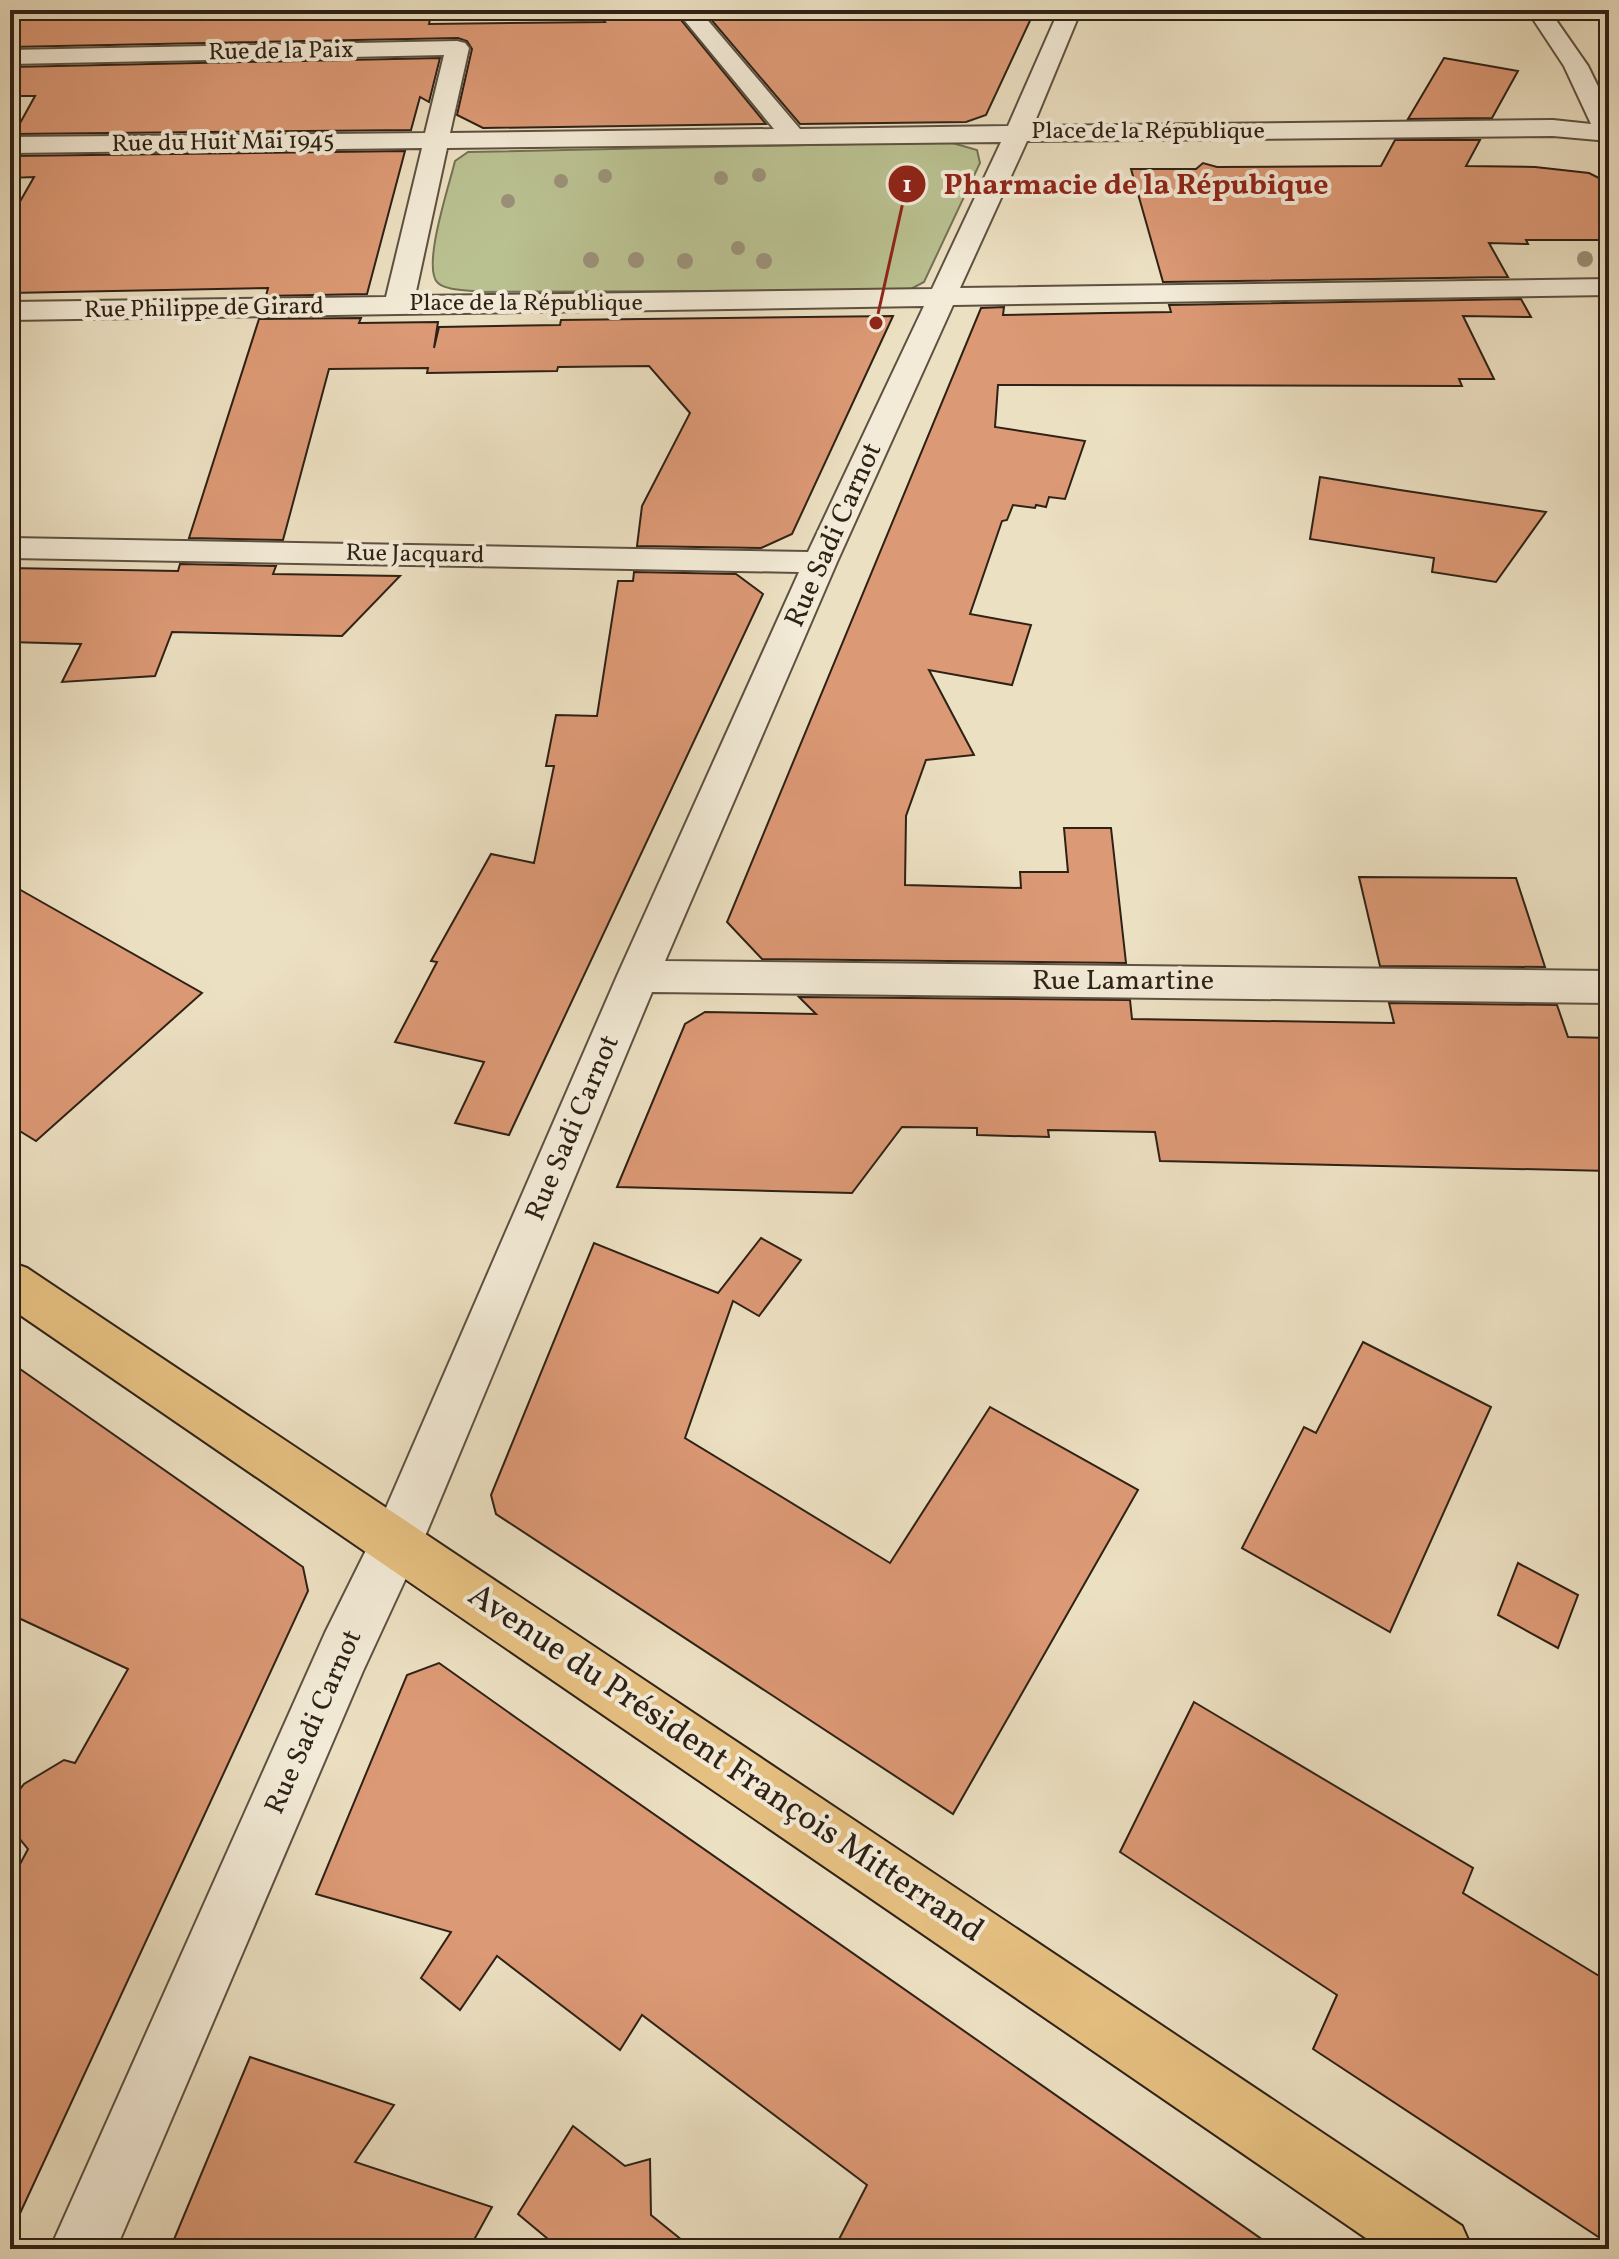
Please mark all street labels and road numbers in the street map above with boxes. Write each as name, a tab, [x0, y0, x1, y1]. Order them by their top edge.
street label: Rue de la Paix	[208, 34, 354, 70]
street label: Place de la République	[1031, 115, 1265, 149]
street label: Rue du Huit Mai 1945	[111, 124, 335, 162]
street label: Place de la République	[409, 287, 643, 321]
street label: Rue Philippe de Girard	[84, 290, 324, 328]
street label: Rue Sadi Carnot	[776, 436, 892, 634]
street label: Rue Jacquard	[345, 537, 485, 573]
street label: Rue Lamartine	[1032, 962, 1214, 1001]
street label: Rue Sadi Carnot	[516, 1029, 630, 1227]
street label: Avenue du Président François Mitterrand	[458, 1573, 992, 1955]
street label: Rue Sadi Carnot	[256, 1623, 372, 1821]

